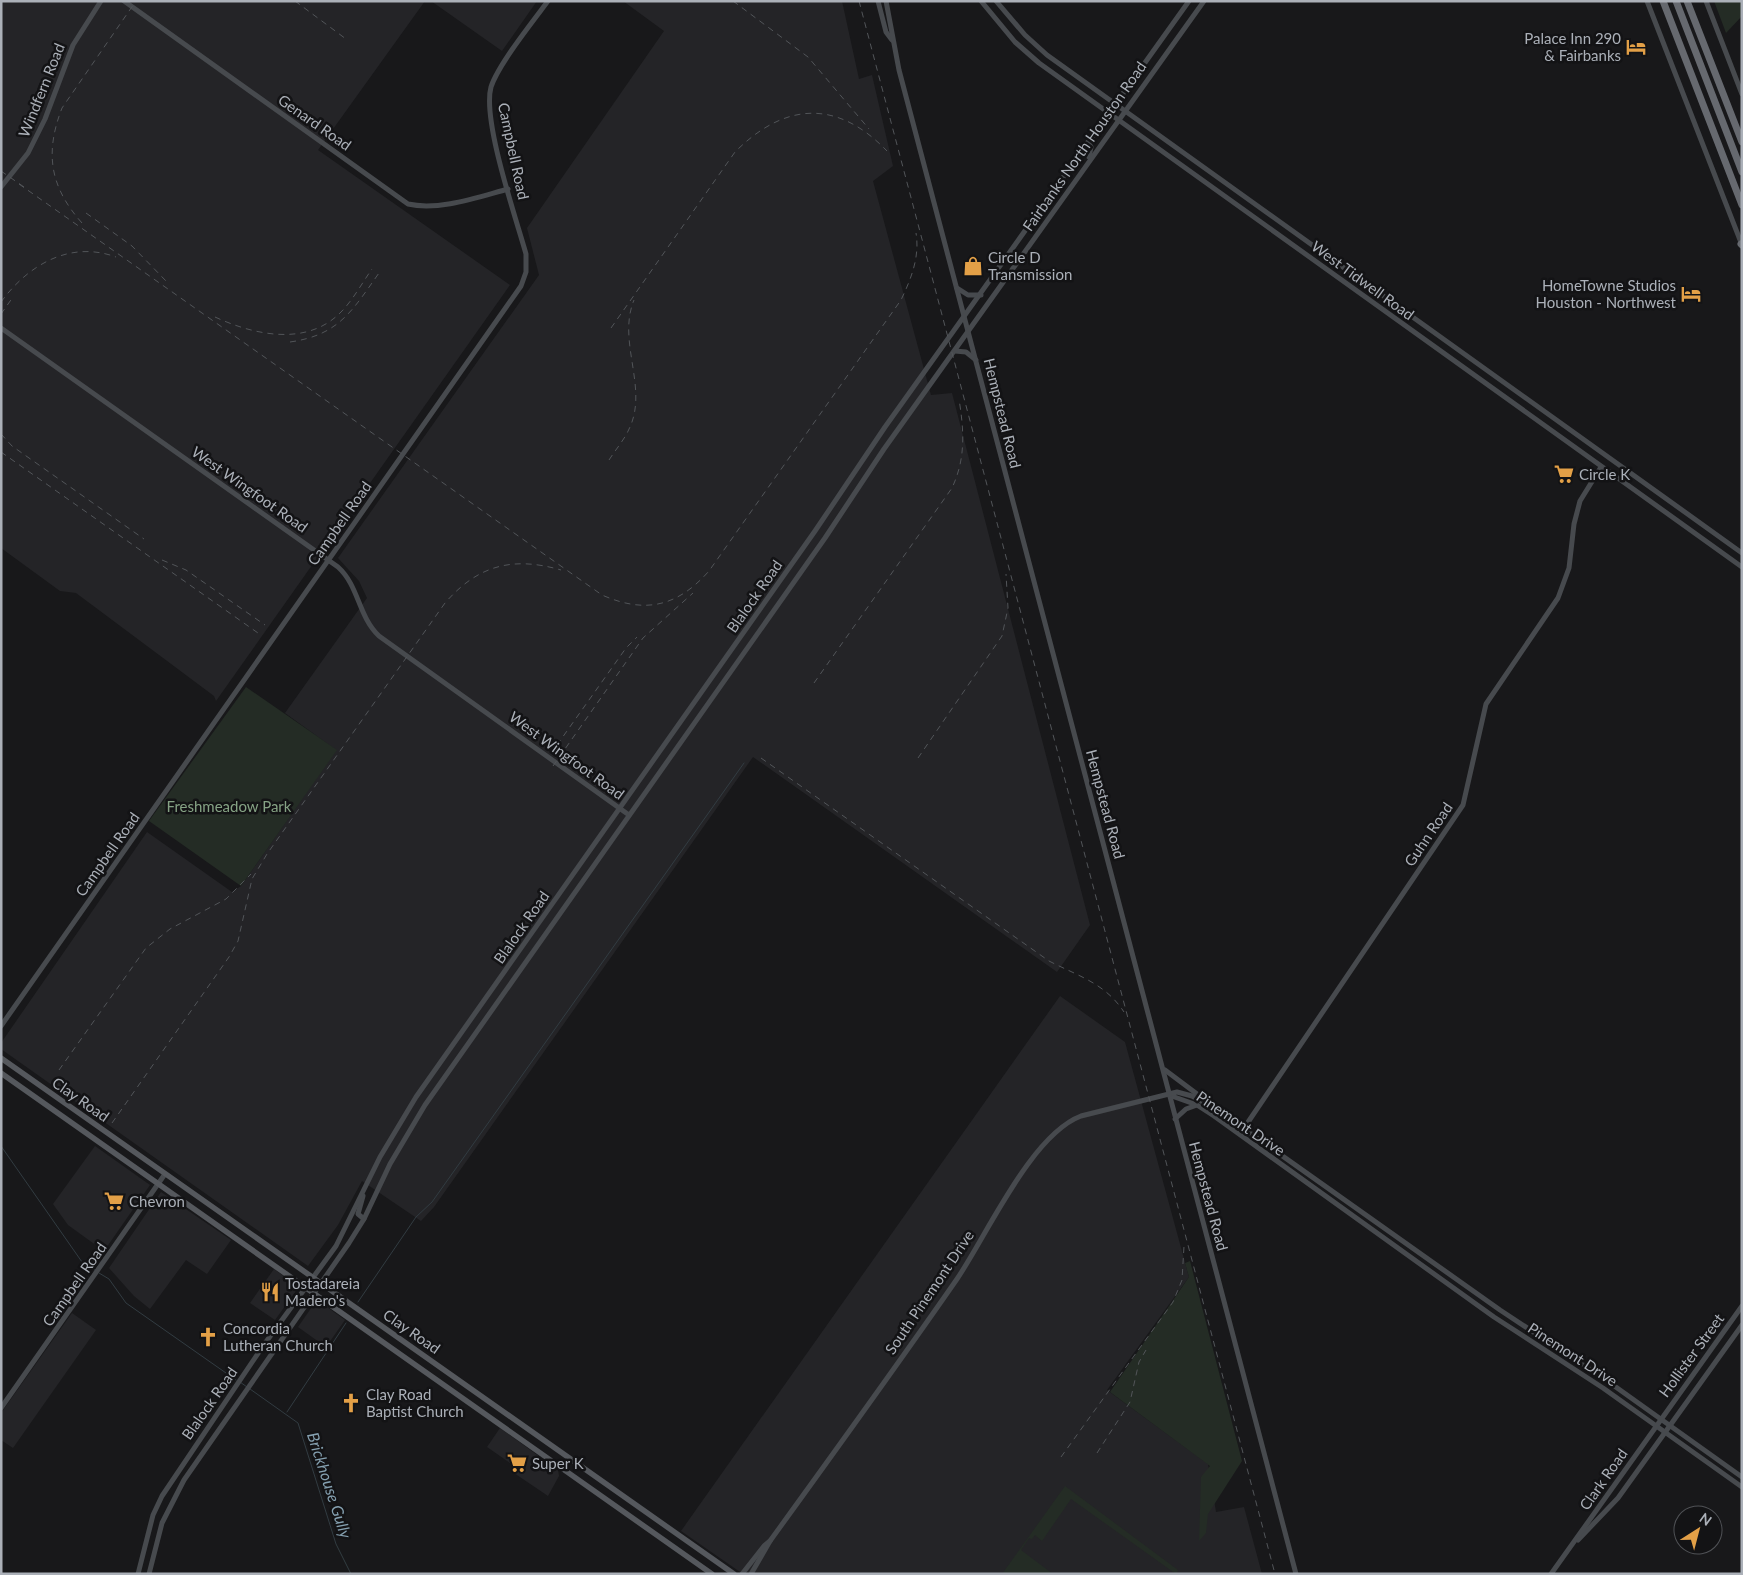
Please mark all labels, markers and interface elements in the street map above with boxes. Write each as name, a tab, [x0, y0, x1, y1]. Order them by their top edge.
place label: Palace Inn 290 & Fairbanks	[1524, 29, 1621, 64]
hotel icon: Palace Inn 290 & Fairbanks	[1625, 36, 1647, 58]
street label: Windfern Road	[14, 40, 68, 140]
street label: Fairbanks North Houston Road	[1018, 58, 1150, 234]
street label: Genard Road	[275, 90, 355, 154]
street label: Campbell Road	[495, 101, 533, 201]
street label: West Tidwell Road	[1308, 237, 1418, 323]
place label: Circle D Transmission	[988, 248, 1072, 283]
shop icon: Circle D Transmission	[962, 255, 984, 277]
place label: HomeTowne Studios Houston - Northwest	[1536, 276, 1677, 311]
hotel icon: HomeTowne Studios Houston - Northwest	[1680, 283, 1702, 305]
street label: Hempstead Road	[981, 356, 1025, 470]
street label: West Wingfoot Road	[188, 442, 312, 536]
supermarket icon: Circle K	[1553, 463, 1575, 485]
place label: Circle K	[1579, 465, 1630, 483]
street label: Campbell Road	[303, 477, 375, 569]
street label: Blalock Road	[722, 556, 786, 636]
street label: West Wingfoot Road	[506, 707, 628, 803]
street label: Hempstead Road	[1083, 747, 1129, 861]
park label: Freshmeadow Park	[167, 797, 292, 815]
street label: Guhn Road	[1400, 799, 1456, 869]
street label: Campbell Road	[71, 808, 143, 900]
street label: Blalock Road	[489, 887, 553, 967]
street label: Clay Road	[49, 1073, 113, 1125]
street label: Pinemont Drive	[1193, 1087, 1289, 1159]
street label: Hempstead Road	[1186, 1139, 1232, 1253]
supermarket icon: Chevron	[103, 1190, 125, 1212]
place label: Chevron	[129, 1192, 185, 1210]
street label: South Pinemont Drive	[881, 1227, 977, 1357]
street label: Campbell Road	[38, 1238, 110, 1330]
place label: Tostadareia Madero's	[285, 1274, 360, 1309]
restaurant icon: Tostadareia Madero's	[259, 1281, 281, 1303]
street label: Clay Road	[380, 1305, 444, 1357]
street label: Hollister Street	[1655, 1309, 1728, 1400]
street label: Pinemont Drive	[1525, 1318, 1621, 1390]
place label: Concordia Lutheran Church	[223, 1319, 333, 1354]
church icon: Concordia Lutheran Church	[197, 1326, 219, 1348]
street label: Blalock Road	[177, 1363, 241, 1443]
place label: Clay Road Baptist Church	[366, 1385, 464, 1420]
church icon: Clay Road Baptist Church	[340, 1392, 362, 1414]
water label: Brickhouse Gully	[304, 1429, 356, 1541]
street label: Clark Road	[1575, 1445, 1631, 1513]
supermarket icon: Super K	[506, 1452, 528, 1474]
place label: Super K	[532, 1454, 584, 1472]
north arrow	[1673, 1505, 1723, 1555]
text: N	[1697, 1509, 1715, 1529]

